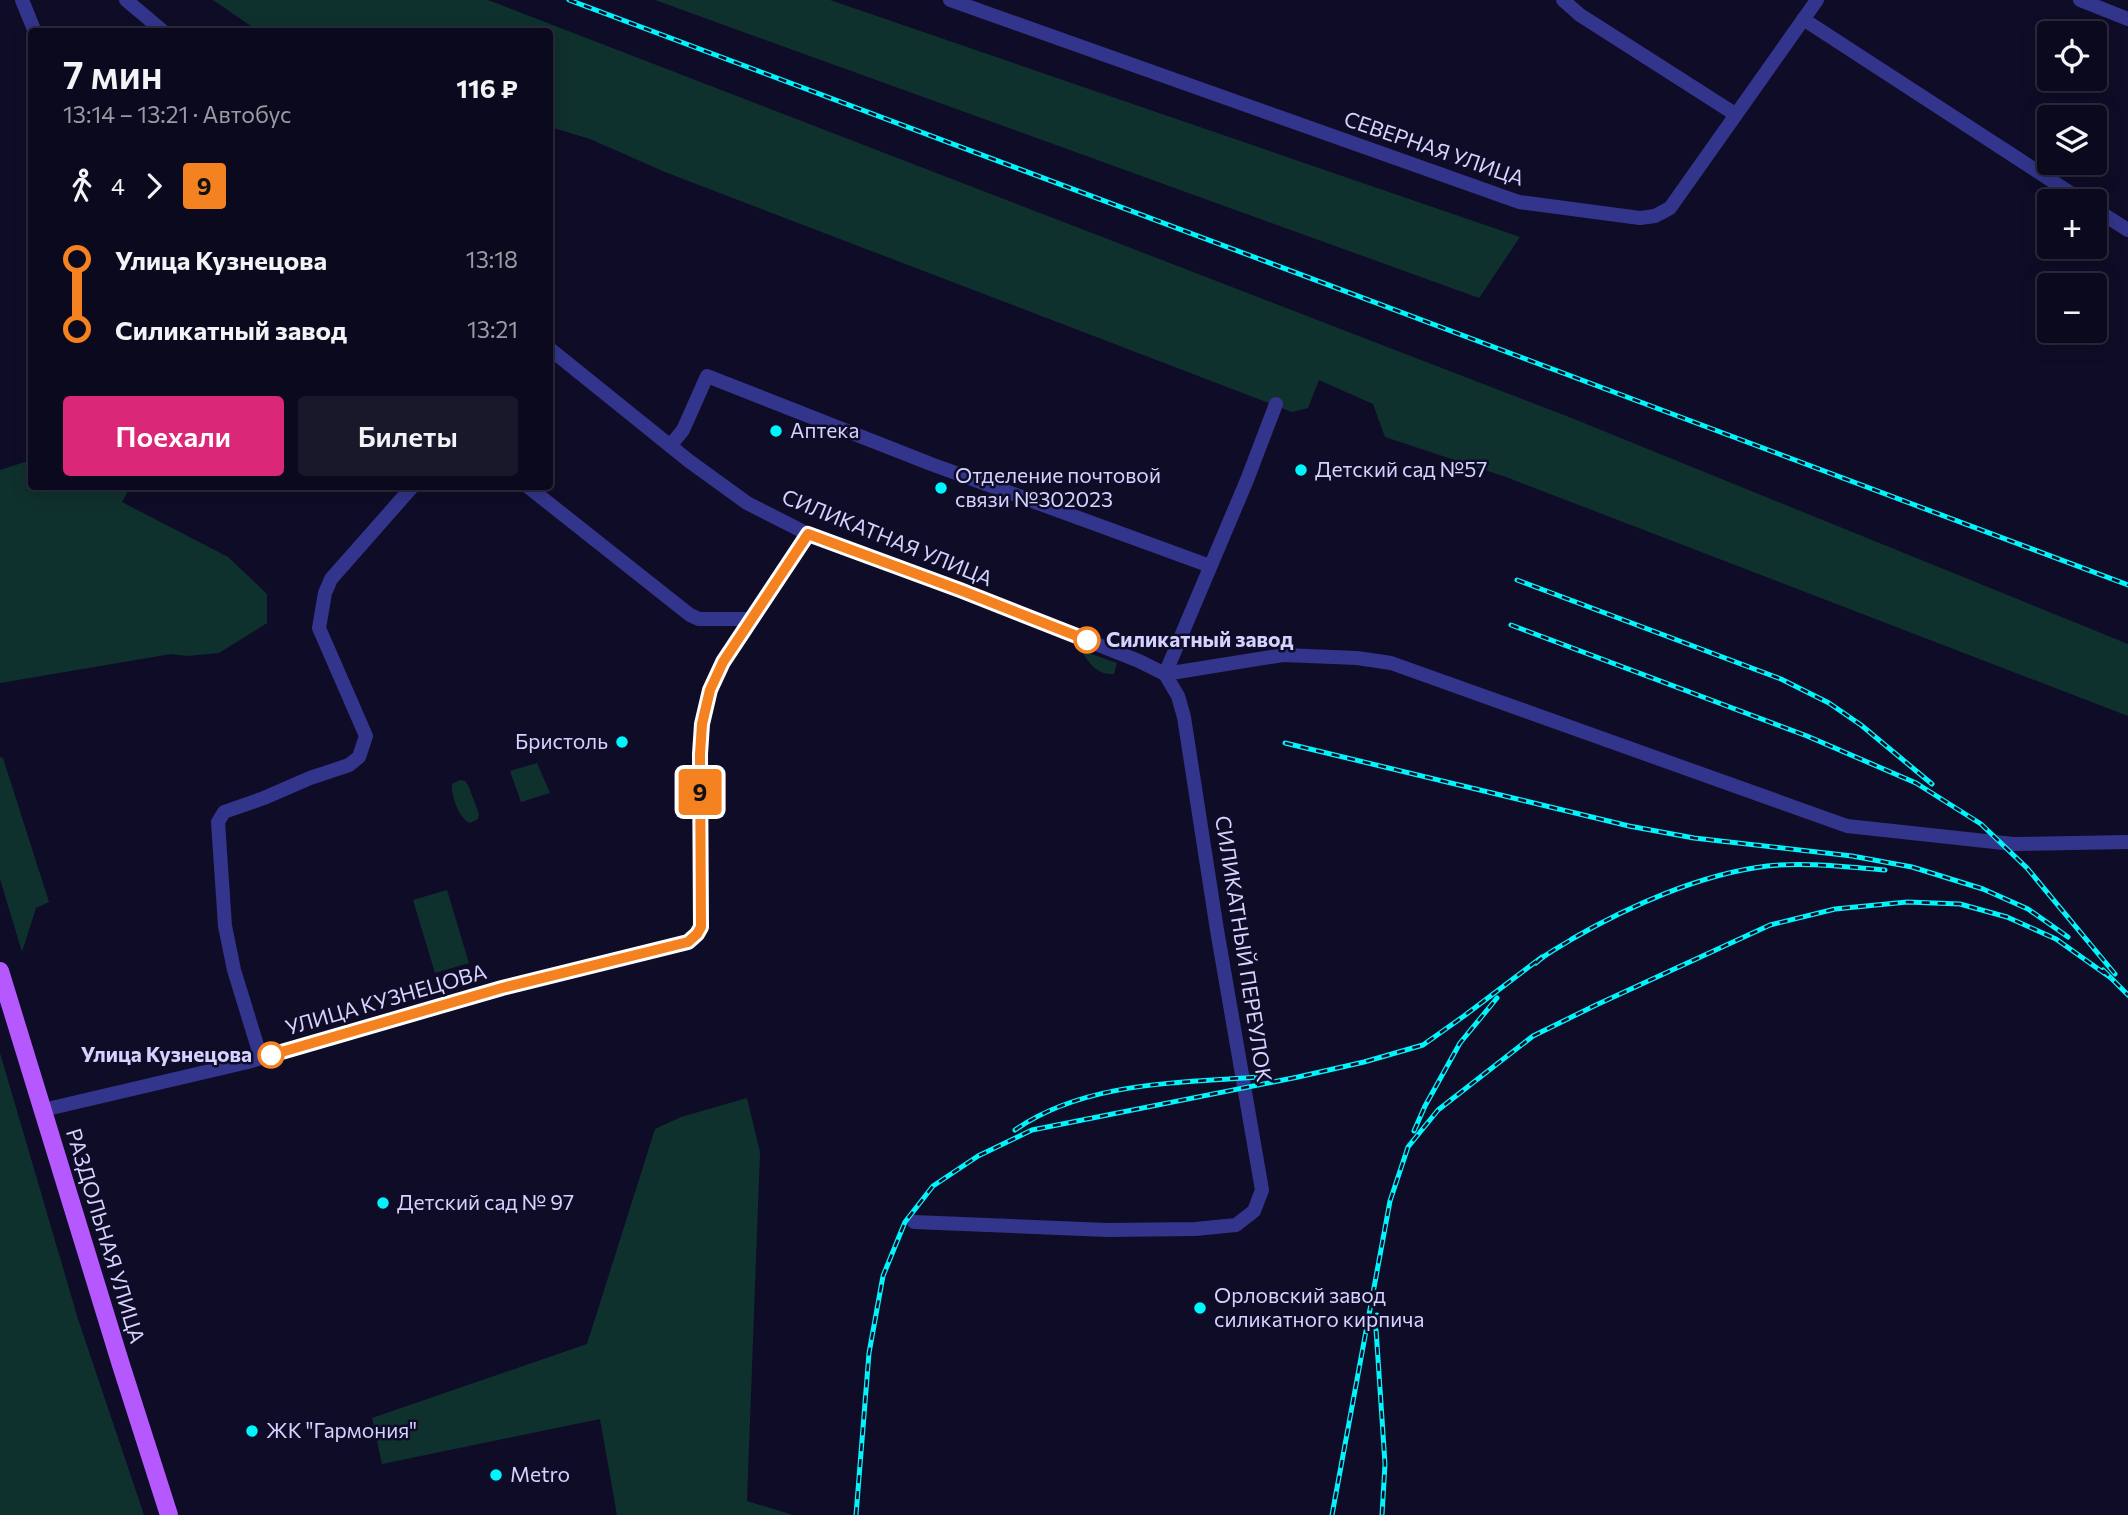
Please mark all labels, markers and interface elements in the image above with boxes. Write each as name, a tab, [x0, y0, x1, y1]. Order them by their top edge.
map controls	[2037, 21, 2107, 343]
button: locate	[2037, 21, 2107, 91]
text: 7 мин	[63, 50, 163, 97]
text: 116 ₽	[456, 72, 518, 103]
text: 13:14 – 13:21 · Автобус	[63, 100, 291, 128]
street label: СЕВЕРНАЯ УЛИЦА	[1341, 105, 1528, 190]
button: layers	[2037, 105, 2107, 175]
icon: walk	[63, 167, 101, 205]
icon: forward	[135, 167, 173, 205]
text: 9	[197, 171, 212, 200]
text: 4	[111, 172, 125, 200]
button: +	[2037, 189, 2107, 259]
text: Улица Кузнецова	[115, 244, 327, 275]
text: 13:18	[466, 245, 518, 273]
button: −	[2037, 273, 2107, 343]
text: Силикатный завод	[115, 314, 347, 345]
text: 13:21	[467, 315, 518, 343]
button: Поехали	[63, 396, 284, 476]
button: Билеты	[298, 396, 518, 476]
place label: Аптека	[790, 417, 859, 442]
marker: Аптека	[768, 423, 784, 439]
place label: Детский сад №57	[1315, 456, 1487, 481]
place label: Отделение почтовой связи №302023	[955, 462, 1161, 511]
marker: Детский сад №57	[1293, 462, 1309, 478]
marker: Отделение почтовой связи №302023	[933, 480, 949, 496]
street label: СИЛИКАТНАЯ УЛИЦА	[779, 483, 996, 590]
place label: Силикатный завод	[1106, 626, 1293, 651]
marker: Силикатный завод	[1074, 627, 1100, 653]
place label: Бристоль	[515, 728, 608, 753]
marker: Бристоль	[614, 734, 630, 750]
line badge: 9	[677, 769, 723, 815]
text: 9	[693, 777, 707, 806]
street label: СИЛИКАТНЫЙ ПЕРЕУЛОК	[1211, 814, 1278, 1084]
street label: УЛИЦА КУЗНЕЦОВА	[282, 958, 489, 1039]
place label: Улица Кузнецова	[81, 1041, 252, 1066]
marker: Улица Кузнецова	[258, 1042, 284, 1068]
street label: РАЗДОЛЬНАЯ УЛИЦА	[62, 1125, 151, 1346]
place label: Детский сад № 97	[397, 1189, 574, 1214]
marker: Детский сад № 97	[375, 1195, 391, 1211]
place label: Орловский завод силикатного кирпича	[1214, 1282, 1424, 1331]
marker: Орловский завод силикатного кирпича	[1192, 1300, 1208, 1316]
place label: ЖК "Гармония"	[266, 1417, 417, 1442]
marker: ЖК "Гармония"	[244, 1423, 260, 1439]
place label: Metro	[510, 1461, 570, 1486]
marker: Metro	[488, 1467, 504, 1483]

